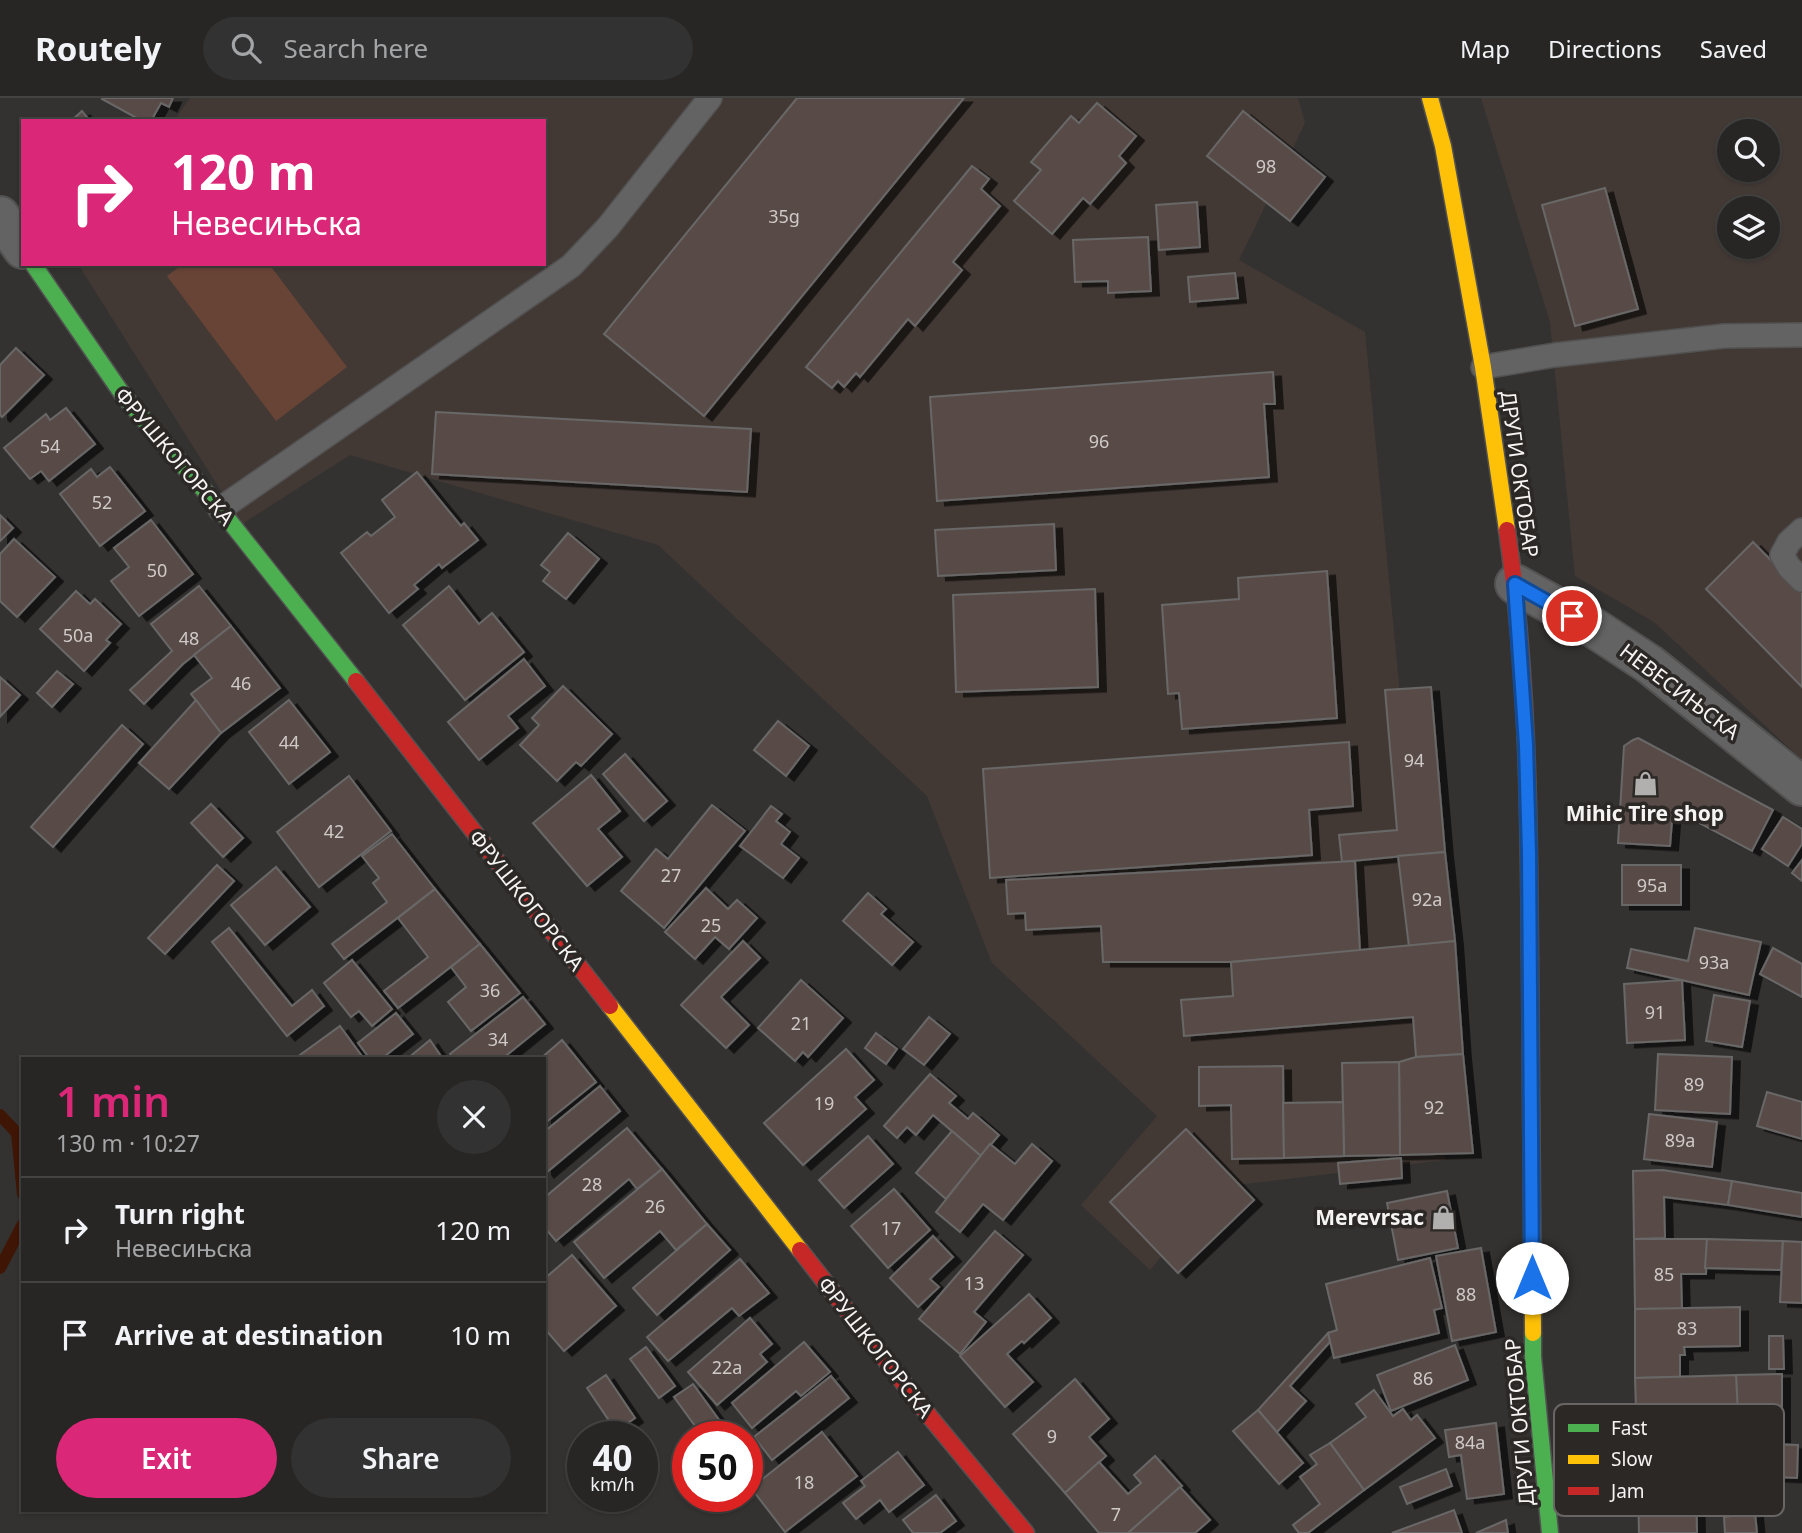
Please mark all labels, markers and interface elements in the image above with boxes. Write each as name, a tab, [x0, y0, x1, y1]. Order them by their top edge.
search box	[203, 17, 693, 80]
text: Routely	[35, 26, 161, 71]
icon: search	[227, 29, 265, 67]
text: Search here	[283, 30, 428, 66]
text: Map	[1460, 32, 1510, 65]
text: Directions	[1548, 32, 1662, 65]
text: Saved	[1700, 32, 1767, 65]
map controls	[1717, 119, 1780, 259]
button: search	[1717, 119, 1780, 182]
text: 120 m	[171, 138, 316, 204]
icon: right	[56, 147, 147, 238]
house number: 98	[1256, 154, 1276, 178]
button: layers	[1717, 196, 1780, 259]
text: Невесињска	[171, 201, 362, 244]
house number: 35g	[768, 204, 800, 228]
street label: ФРУШКОГОРСКА	[109, 381, 241, 531]
street label: ДРУГИ ОКТОБАР	[1494, 389, 1546, 559]
house number: 96	[1089, 429, 1109, 453]
house number: 54	[40, 434, 60, 458]
house number: 52	[92, 490, 112, 514]
house number: 50	[147, 558, 167, 582]
pin	[1542, 586, 1602, 646]
icon: arrive	[1553, 597, 1591, 635]
house number: 50a	[63, 623, 93, 647]
house number: 48	[179, 626, 199, 650]
street label: НЕВЕСИЊСКА	[1614, 637, 1746, 746]
house number: 46	[231, 671, 251, 695]
house number: 44	[279, 730, 299, 754]
house number: 94	[1404, 748, 1424, 772]
shop icon: Mihic Tire shop	[1631, 770, 1659, 798]
place label: Mihic Tire shop	[1566, 799, 1724, 827]
house number: 42	[324, 819, 344, 843]
street label: ФРУШКОГОРСКА	[463, 824, 591, 977]
house number: 27	[661, 863, 681, 887]
house number: 95a	[1637, 873, 1667, 897]
house number: 92a	[1412, 887, 1442, 911]
house number: 25	[701, 913, 721, 937]
house number: 93a	[1699, 950, 1729, 974]
house number: 36	[480, 978, 500, 1002]
house number: 91	[1645, 1000, 1665, 1024]
house number: 21	[791, 1011, 811, 1035]
house number: 34	[488, 1027, 508, 1051]
text: 1 min	[56, 1072, 170, 1129]
house number: 89	[1684, 1072, 1704, 1096]
button: close	[437, 1080, 511, 1154]
house number: 19	[814, 1091, 834, 1115]
house number: 92	[1424, 1095, 1444, 1119]
text: 130 m · 10:27	[56, 1127, 200, 1159]
house number: 89a	[1665, 1128, 1695, 1152]
house number: 28	[582, 1172, 602, 1196]
house number: 26	[645, 1194, 665, 1218]
text: Turn right	[115, 1196, 245, 1232]
place label: Merevrsac	[1315, 1203, 1424, 1231]
shop icon: Merevrsac	[1430, 1203, 1458, 1231]
icon: right	[56, 1211, 94, 1249]
text: 120 m	[435, 1212, 511, 1248]
house number: 17	[881, 1216, 901, 1240]
text: Невесињска	[115, 1232, 252, 1264]
position arrow	[1495, 1241, 1569, 1315]
house number: 85	[1654, 1262, 1674, 1286]
street label: ФРУШКОГОРСКА	[812, 1271, 940, 1424]
house number: 13	[964, 1271, 984, 1295]
house number: 88	[1456, 1282, 1476, 1306]
icon: arrive	[56, 1316, 94, 1354]
house number: 83	[1677, 1316, 1697, 1340]
text: Arrive at destination	[115, 1317, 384, 1353]
text: 10 m	[450, 1317, 511, 1353]
street label: ДРУГИ ОКТОБАР	[1498, 1337, 1540, 1507]
house number: 22a	[712, 1355, 742, 1379]
house number: 86	[1413, 1366, 1433, 1390]
legend	[1554, 1404, 1784, 1516]
text: Fast	[1611, 1415, 1648, 1441]
button: Exit	[56, 1418, 277, 1498]
button: Share	[291, 1418, 511, 1498]
speed limit sign: 50	[672, 1421, 763, 1512]
house number: 9	[1047, 1424, 1057, 1448]
house number: 84a	[1455, 1430, 1485, 1454]
text: 40	[592, 1434, 633, 1481]
text: Slow	[1611, 1446, 1652, 1472]
house number: 18	[794, 1470, 814, 1494]
text: km/h	[590, 1472, 635, 1496]
text: Jam	[1609, 1478, 1645, 1504]
house number: 7	[1111, 1502, 1121, 1526]

